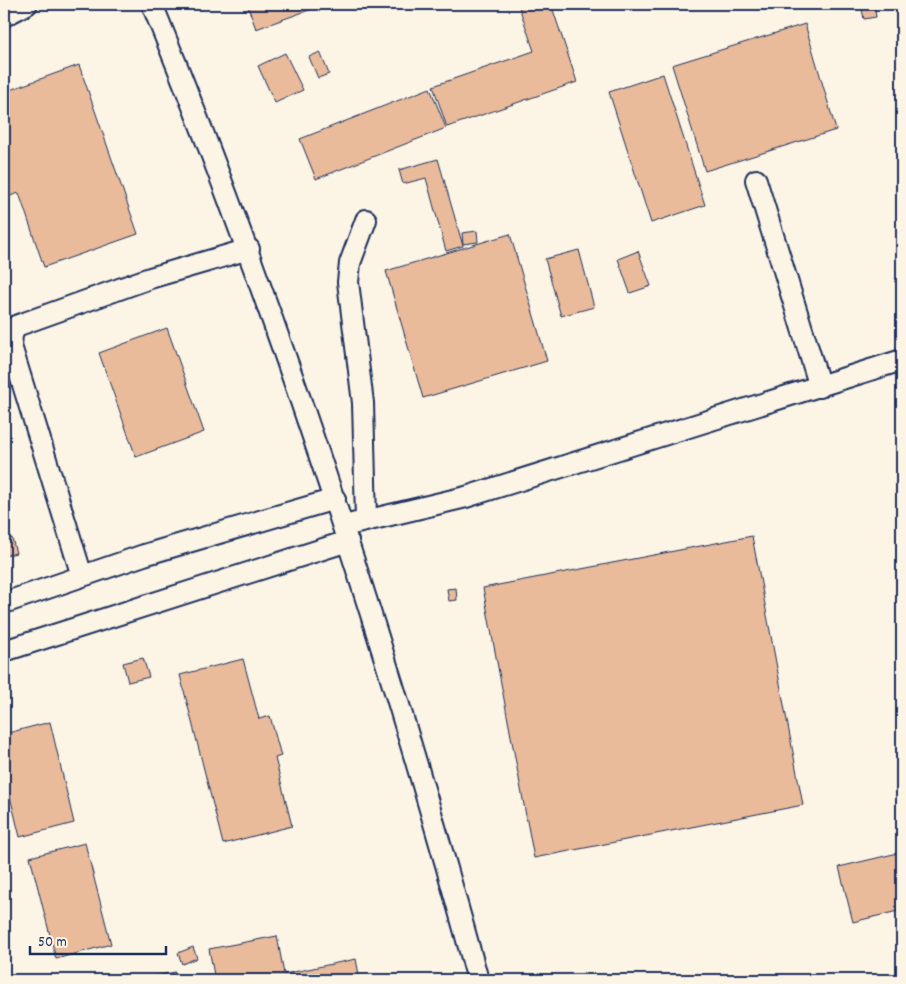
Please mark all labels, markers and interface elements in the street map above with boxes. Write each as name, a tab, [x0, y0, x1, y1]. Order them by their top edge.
scale bar	[30, 924, 166, 956]
text: 50 m	[38, 932, 67, 954]

